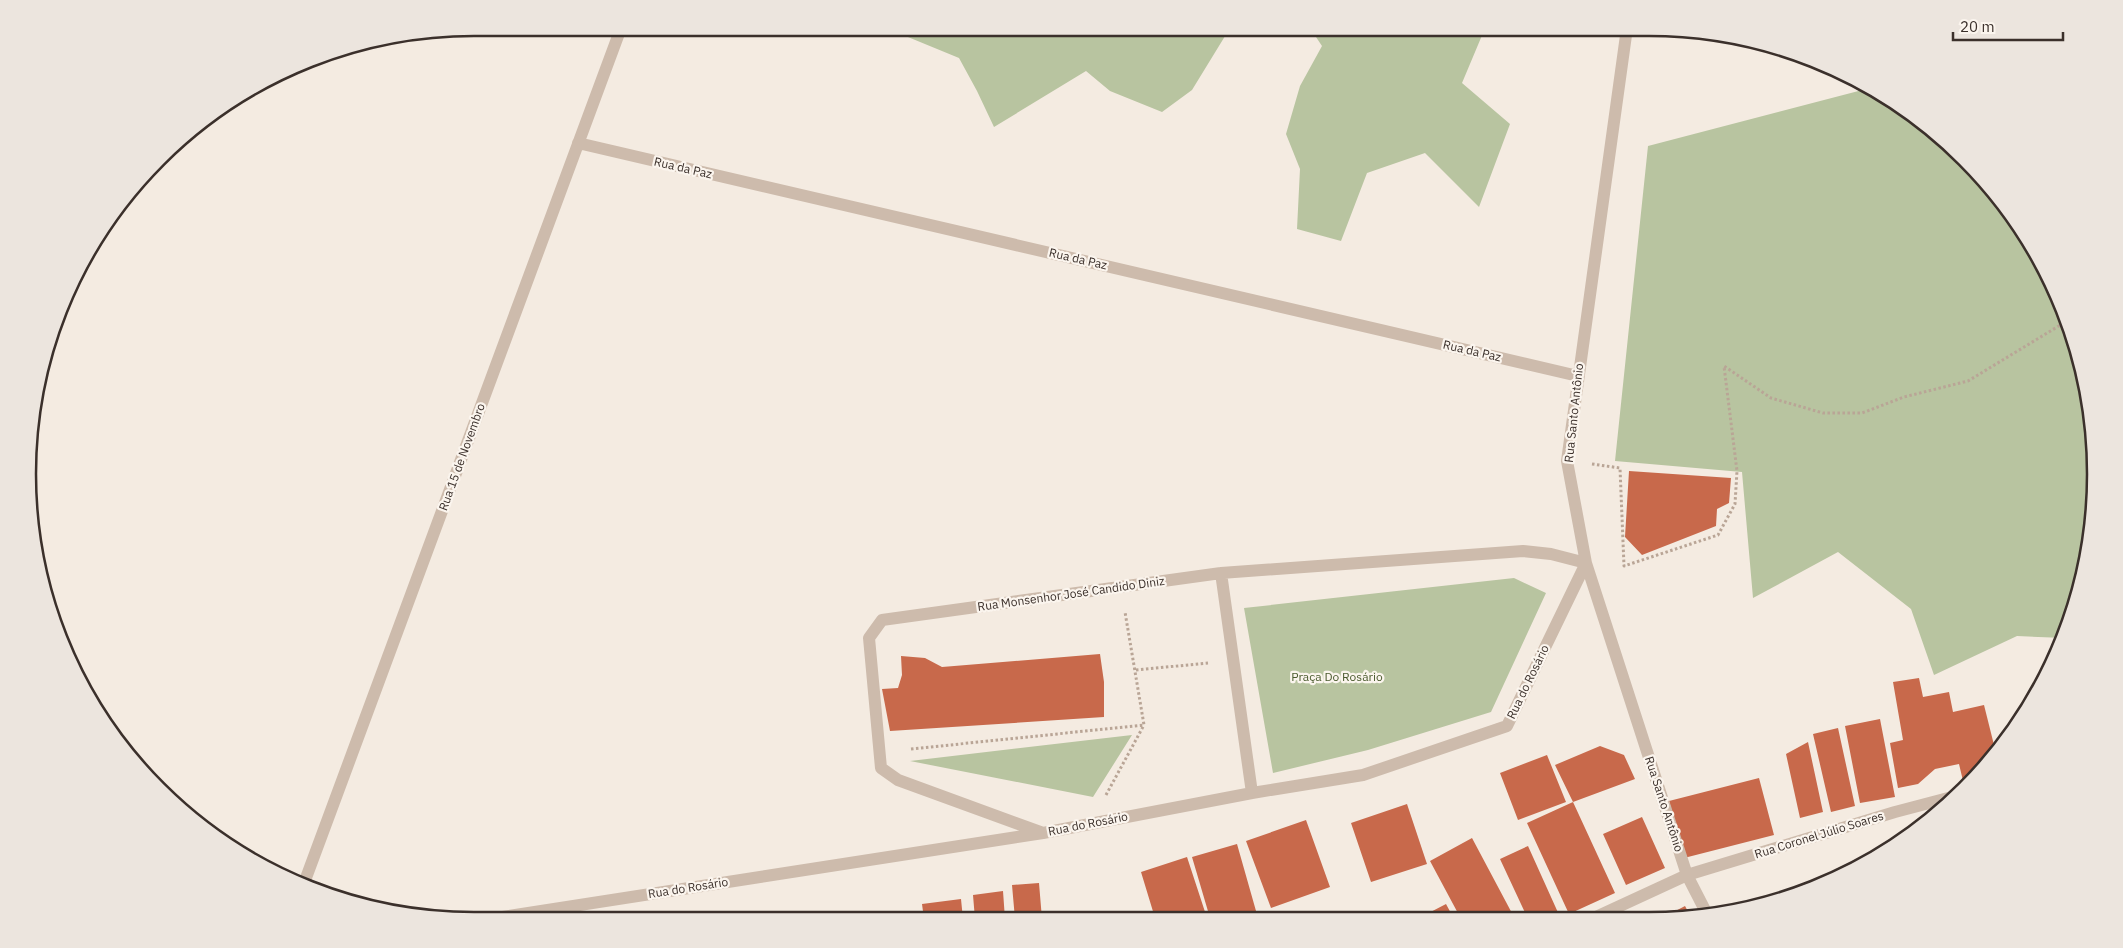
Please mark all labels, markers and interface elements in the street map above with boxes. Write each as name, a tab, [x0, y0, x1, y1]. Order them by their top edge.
scale bar	[1953, 10, 2063, 42]
text: 20 m	[1960, 17, 1995, 36]
street label: Rua da Paz	[653, 154, 714, 182]
street label: Rua da Paz	[1048, 245, 1109, 273]
street label: Rua da Paz	[1442, 337, 1503, 365]
street label: Rua Santo Antônio	[1561, 362, 1586, 463]
street label: Rua 15 de Novembro	[435, 401, 488, 513]
street label: Rua Monsenhor José Candido Diniz	[976, 573, 1166, 614]
street label: Rua do Rosário	[1503, 642, 1552, 721]
park label: Praça Do Rosário	[1291, 669, 1383, 684]
street label: Rua Santo Antônio	[1642, 754, 1687, 854]
street label: Rua do Rosário	[1047, 808, 1129, 839]
street label: Rua Coronel Júlio Soares	[1753, 808, 1885, 861]
street label: Rua do Rosário	[647, 874, 729, 901]

